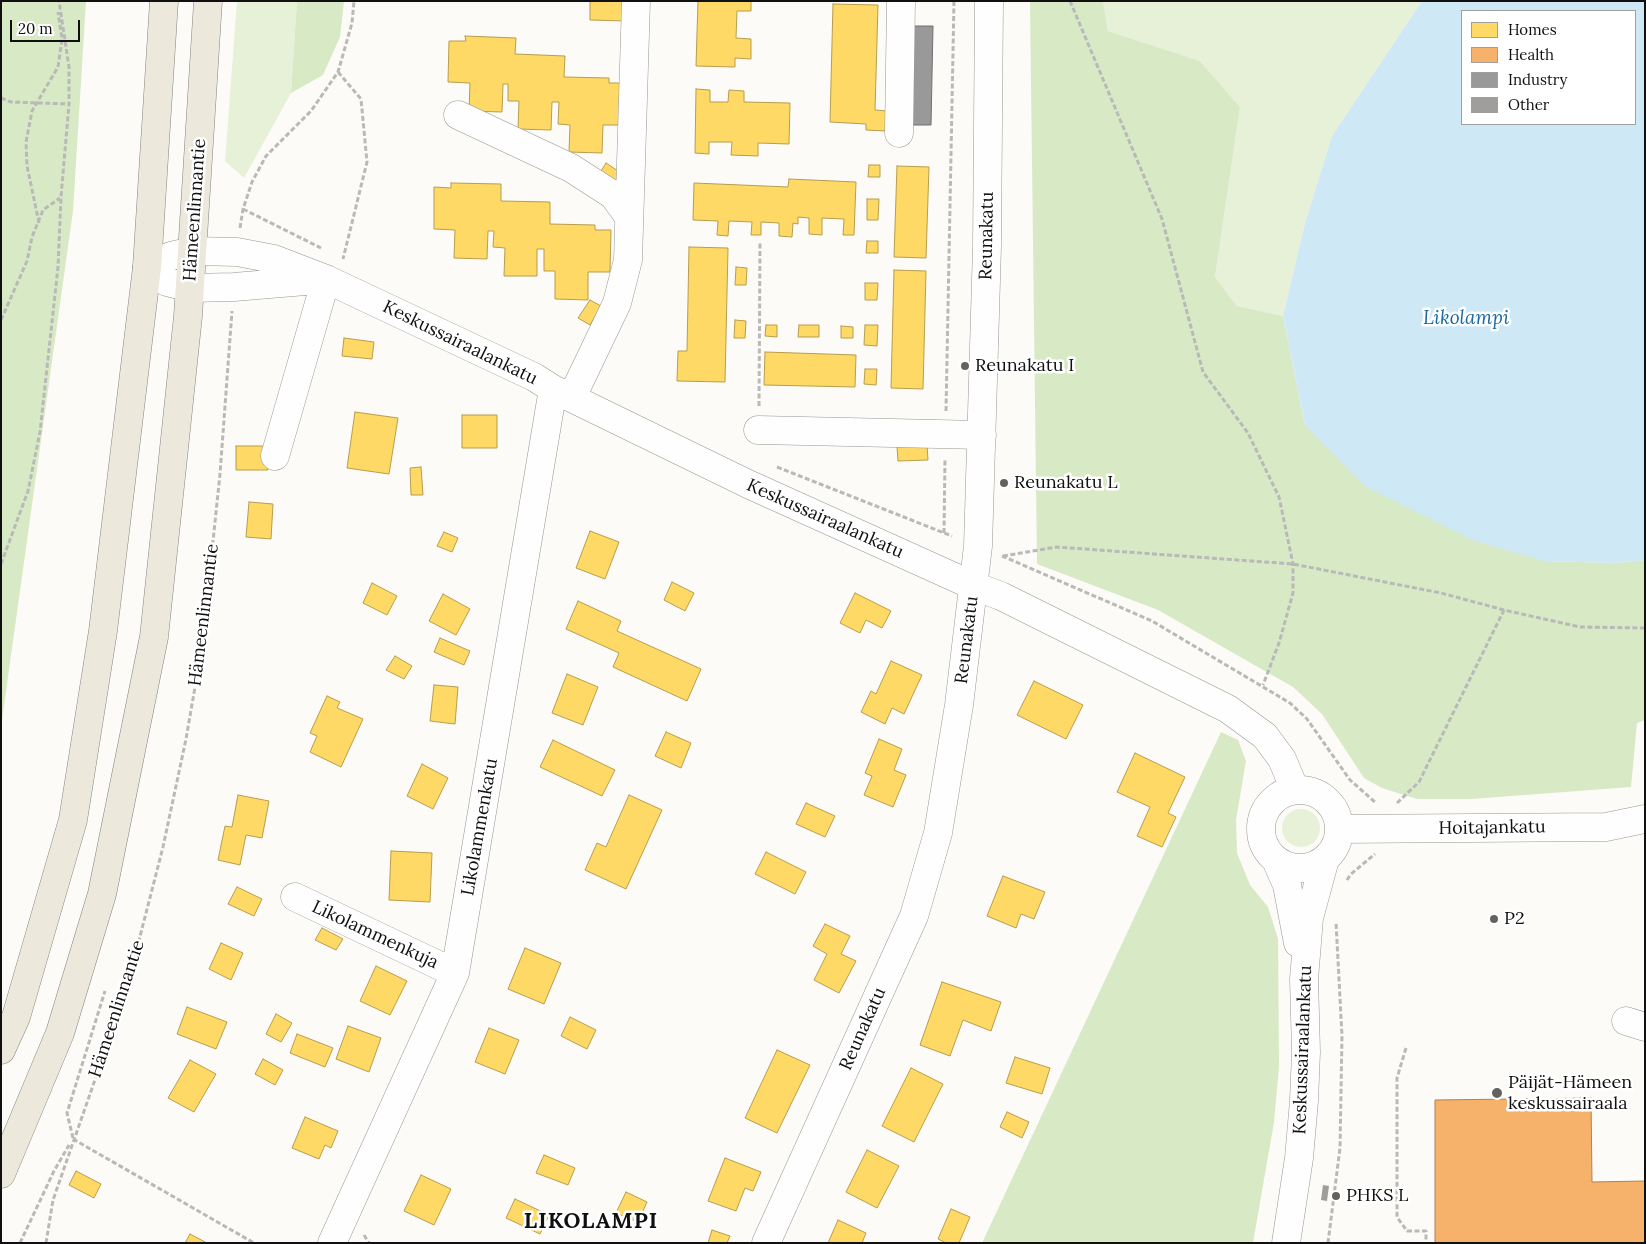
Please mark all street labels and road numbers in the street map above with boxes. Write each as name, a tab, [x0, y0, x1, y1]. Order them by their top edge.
street label: Hämeenlinnantie	[179, 138, 211, 282]
street label: Reunakatu	[975, 192, 999, 280]
street label: Keskussairaalankatu	[379, 296, 541, 390]
street label: Keskussairaalankatu	[743, 475, 907, 563]
street label: Hämeenlinnantie	[185, 543, 223, 687]
street label: Reunakatu	[951, 595, 983, 685]
street label: Likolammenkatu	[457, 757, 503, 897]
street label: Hoitajankatu	[1438, 816, 1546, 840]
street label: Likolammenkuja	[308, 896, 442, 974]
street label: Hämeenlinnantie	[85, 938, 149, 1080]
street label: Keskussairaalankatu	[1289, 965, 1317, 1135]
street label: Reunakatu	[835, 984, 891, 1074]

